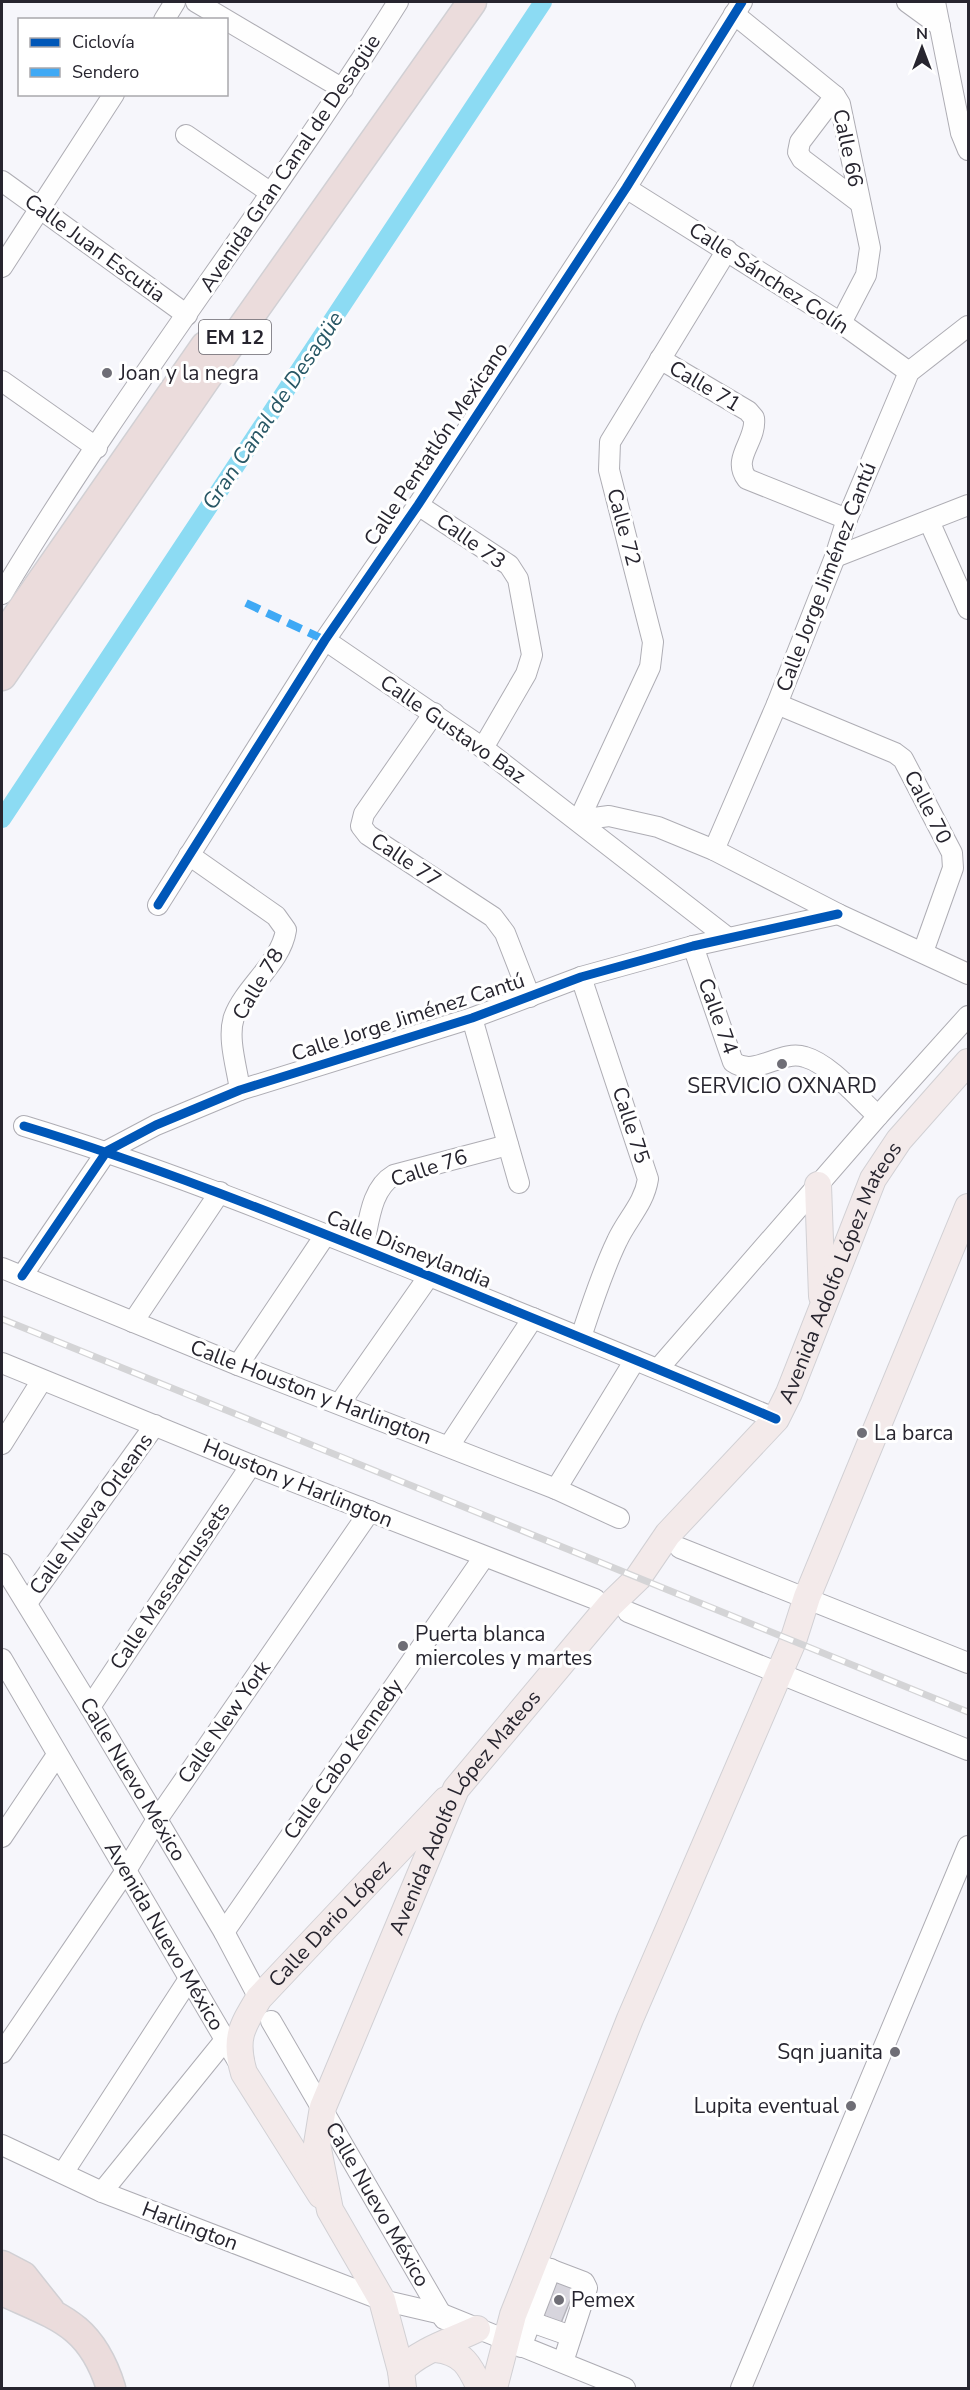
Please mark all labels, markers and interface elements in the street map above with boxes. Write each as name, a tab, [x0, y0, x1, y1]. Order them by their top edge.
legend	[18, 18, 228, 96]
north arrow	[892, 18, 952, 78]
text: N	[916, 23, 928, 45]
street label: Avenida Gran Canal de Desagüe	[193, 29, 387, 297]
text: Ciclovía	[72, 30, 135, 54]
text: Sendero	[72, 60, 139, 84]
street label: Calle 66	[826, 106, 870, 190]
street label: Calle Juan Escutia	[19, 187, 171, 309]
street label: Calle Sánchez Colín	[683, 216, 855, 340]
water label: Gran Canal de Desagüe	[195, 305, 351, 516]
road number: EM 12	[199, 320, 271, 354]
street label: Calle Pentatlón Mexicano	[357, 337, 515, 551]
street label: Calle 71	[664, 354, 746, 418]
place label: Joan y la negra	[118, 359, 259, 387]
marker: Joan y la negra	[100, 366, 114, 380]
street label: Calle Jorge Jiménez Cantú	[769, 458, 883, 696]
street label: Calle 72	[600, 485, 648, 569]
street label: Calle 73	[431, 507, 511, 575]
street label: Calle Gustavo Baz	[375, 668, 532, 790]
street label: Calle 70	[898, 765, 958, 849]
street label: Calle 77	[365, 826, 447, 894]
street label: Calle 78	[226, 943, 290, 1025]
street label: Calle Jorge Jiménez Cantú	[288, 966, 528, 1068]
street label: Calle 74	[691, 974, 745, 1058]
marker: SERVICIO OXNARD	[775, 1057, 789, 1071]
place label: SERVICIO OXNARD	[687, 1072, 877, 1100]
street label: Calle 75	[605, 1083, 657, 1167]
street label: Avenida Adolfo López Mateos	[772, 1136, 908, 1408]
street label: Calle 76	[387, 1142, 471, 1194]
street label: Calle Disneylandia	[322, 1203, 496, 1295]
street label: Calle Houston y Harlington	[186, 1333, 436, 1451]
place label: La barca	[874, 1419, 953, 1447]
marker: La barca	[855, 1426, 869, 1440]
street label: Calle Nueva Orleans	[23, 1428, 159, 1600]
street label: Houston y Harlington	[199, 1432, 397, 1534]
street label: Calle Massachussets	[103, 1497, 237, 1675]
place label: Puerta blanca miercoles y martes	[415, 1620, 592, 1672]
marker: Puerta blanca miercoles y martes	[396, 1639, 410, 1653]
street label: Calle New York	[171, 1655, 277, 1789]
street label: Calle Cabo Kennedy	[277, 1673, 409, 1845]
street label: Avenida Adolfo López Mateos	[382, 1684, 547, 1939]
street label: Calle Nuevo México	[73, 1692, 193, 1866]
street label: Avenida Nuevo México	[98, 1836, 231, 2036]
street label: Calle Dario López	[262, 1853, 397, 1993]
place label: Sqn juanita	[777, 2038, 883, 2066]
marker: Sqn juanita	[888, 2045, 902, 2059]
place label: Lupita eventual	[694, 2092, 840, 2120]
marker: Lupita eventual	[844, 2099, 858, 2113]
street label: Calle Nuevo México	[319, 2117, 436, 2292]
street label: Harlington	[138, 2195, 242, 2257]
place label: Pemex	[571, 2286, 635, 2314]
marker: Pemex	[552, 2293, 566, 2307]

